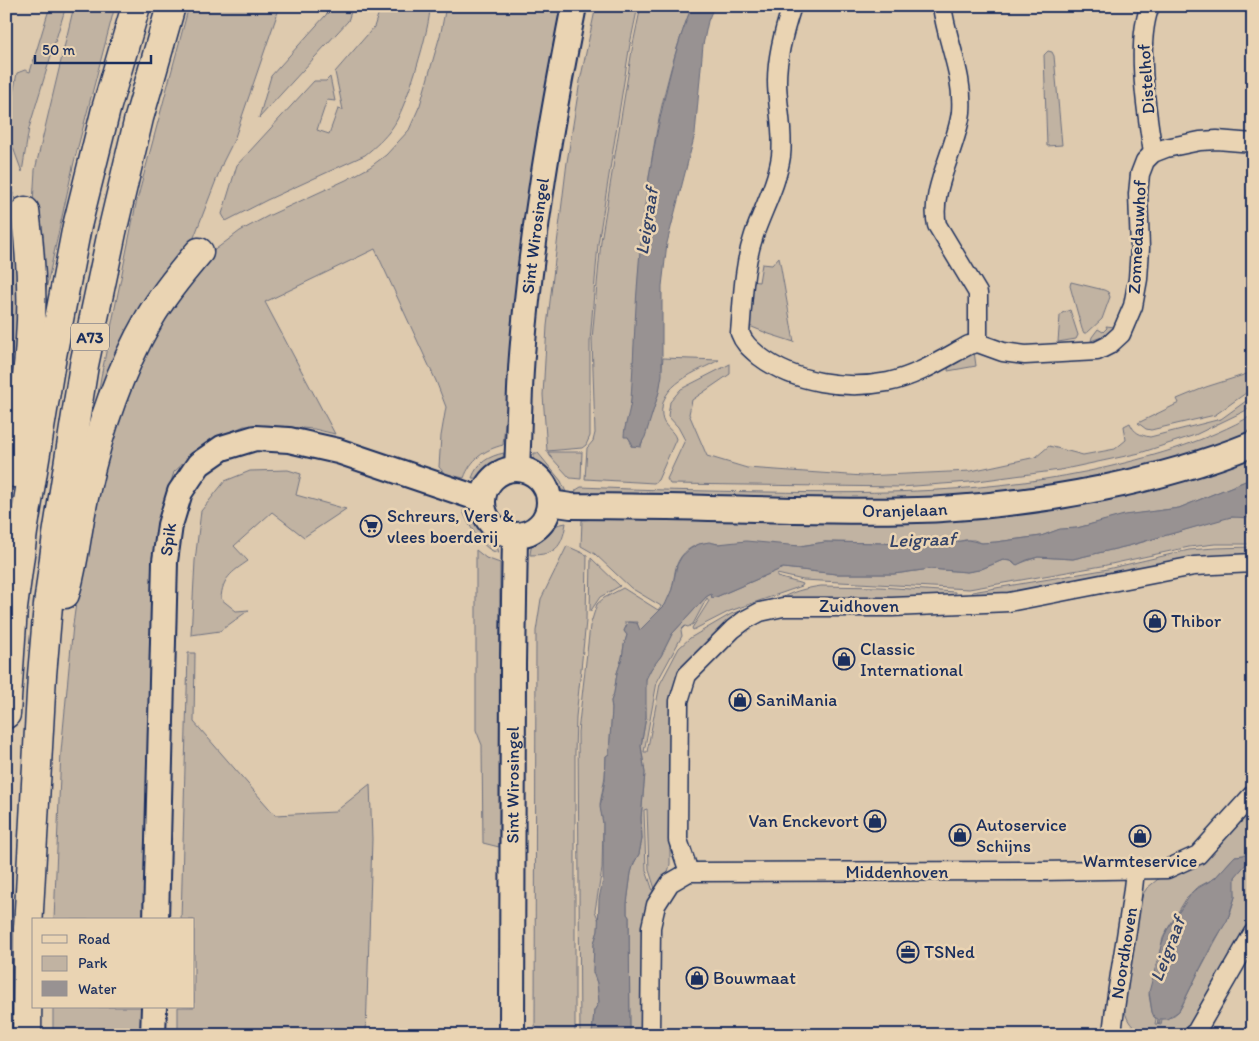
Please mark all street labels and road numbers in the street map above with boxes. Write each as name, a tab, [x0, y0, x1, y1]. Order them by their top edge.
street label: Distelhof	[1133, 43, 1159, 115]
street label: Sint Wirosingel	[517, 176, 554, 295]
street label: Zonnedauwhof	[1123, 179, 1151, 295]
road number: A73	[71, 324, 109, 351]
street label: Oranjelaan	[862, 498, 949, 522]
street label: Spik	[155, 521, 181, 557]
street label: Zuidhoven	[819, 595, 899, 617]
street label: Sint Wirosingel	[502, 726, 524, 844]
street label: Middenhoven	[845, 861, 949, 883]
street label: Noordhoven	[1106, 905, 1142, 1000]

